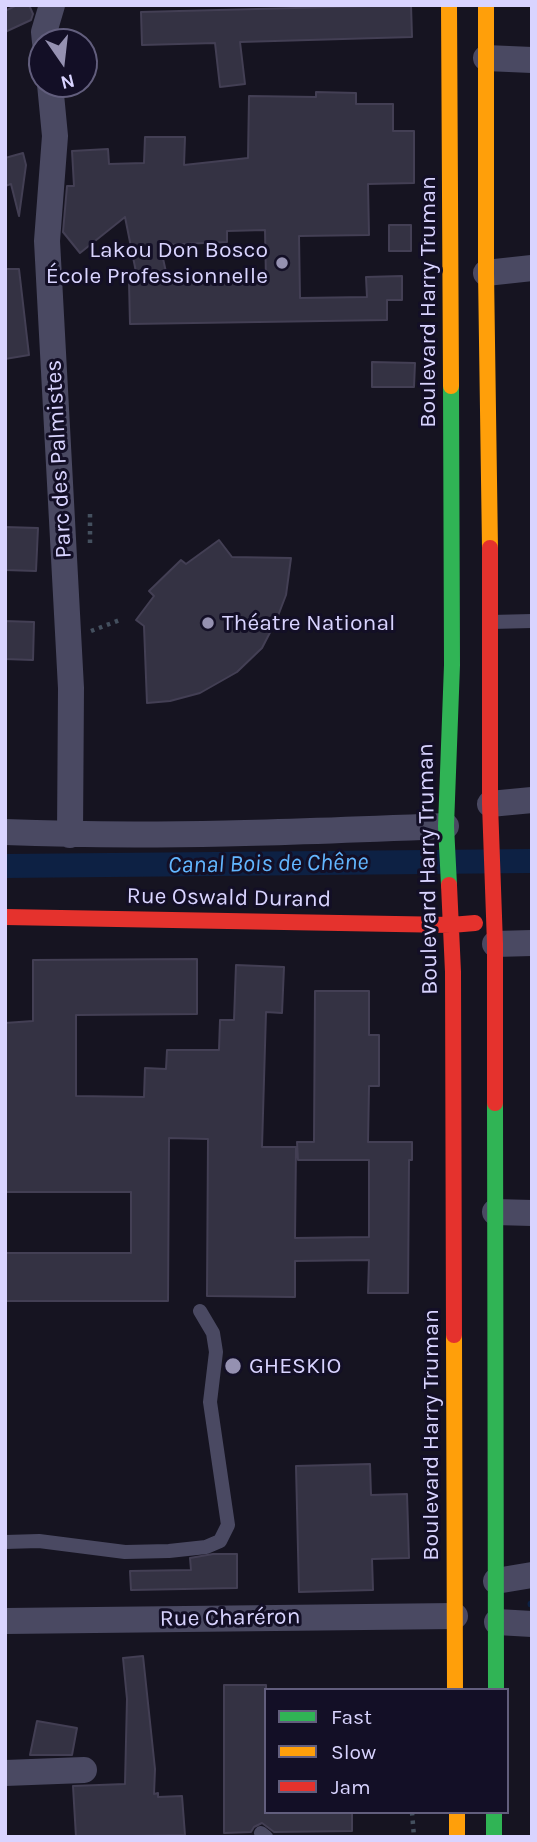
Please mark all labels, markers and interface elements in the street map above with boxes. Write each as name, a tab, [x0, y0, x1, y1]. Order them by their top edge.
north arrow	[28, 28, 98, 98]
text: N	[58, 69, 77, 94]
street label: Boulevard Harry Truman	[414, 176, 442, 428]
place label: Lakou Don Bosco École Professionnelle	[46, 236, 268, 290]
marker: Lakou Don Bosco École Professionnelle	[274, 255, 290, 271]
street label: Parc des Palmistes	[40, 359, 78, 559]
place label: Théatre National	[222, 609, 396, 637]
marker: Théatre National	[200, 615, 216, 631]
street label: Boulevard Harry Truman	[412, 743, 444, 995]
water label: Canal Bois de Chêne	[168, 848, 368, 880]
street label: Rue Oswald Durand	[126, 882, 332, 914]
street label: Boulevard Harry Truman	[417, 1309, 445, 1561]
place label: GHESKIO	[249, 1352, 341, 1380]
marker: GHESKIO	[223, 1356, 243, 1376]
street label: Rue Charéron	[159, 1603, 301, 1633]
legend	[264, 1688, 509, 1814]
text: Fast	[331, 1705, 372, 1729]
text: Slow	[331, 1740, 376, 1764]
text: Jam	[331, 1775, 371, 1799]

